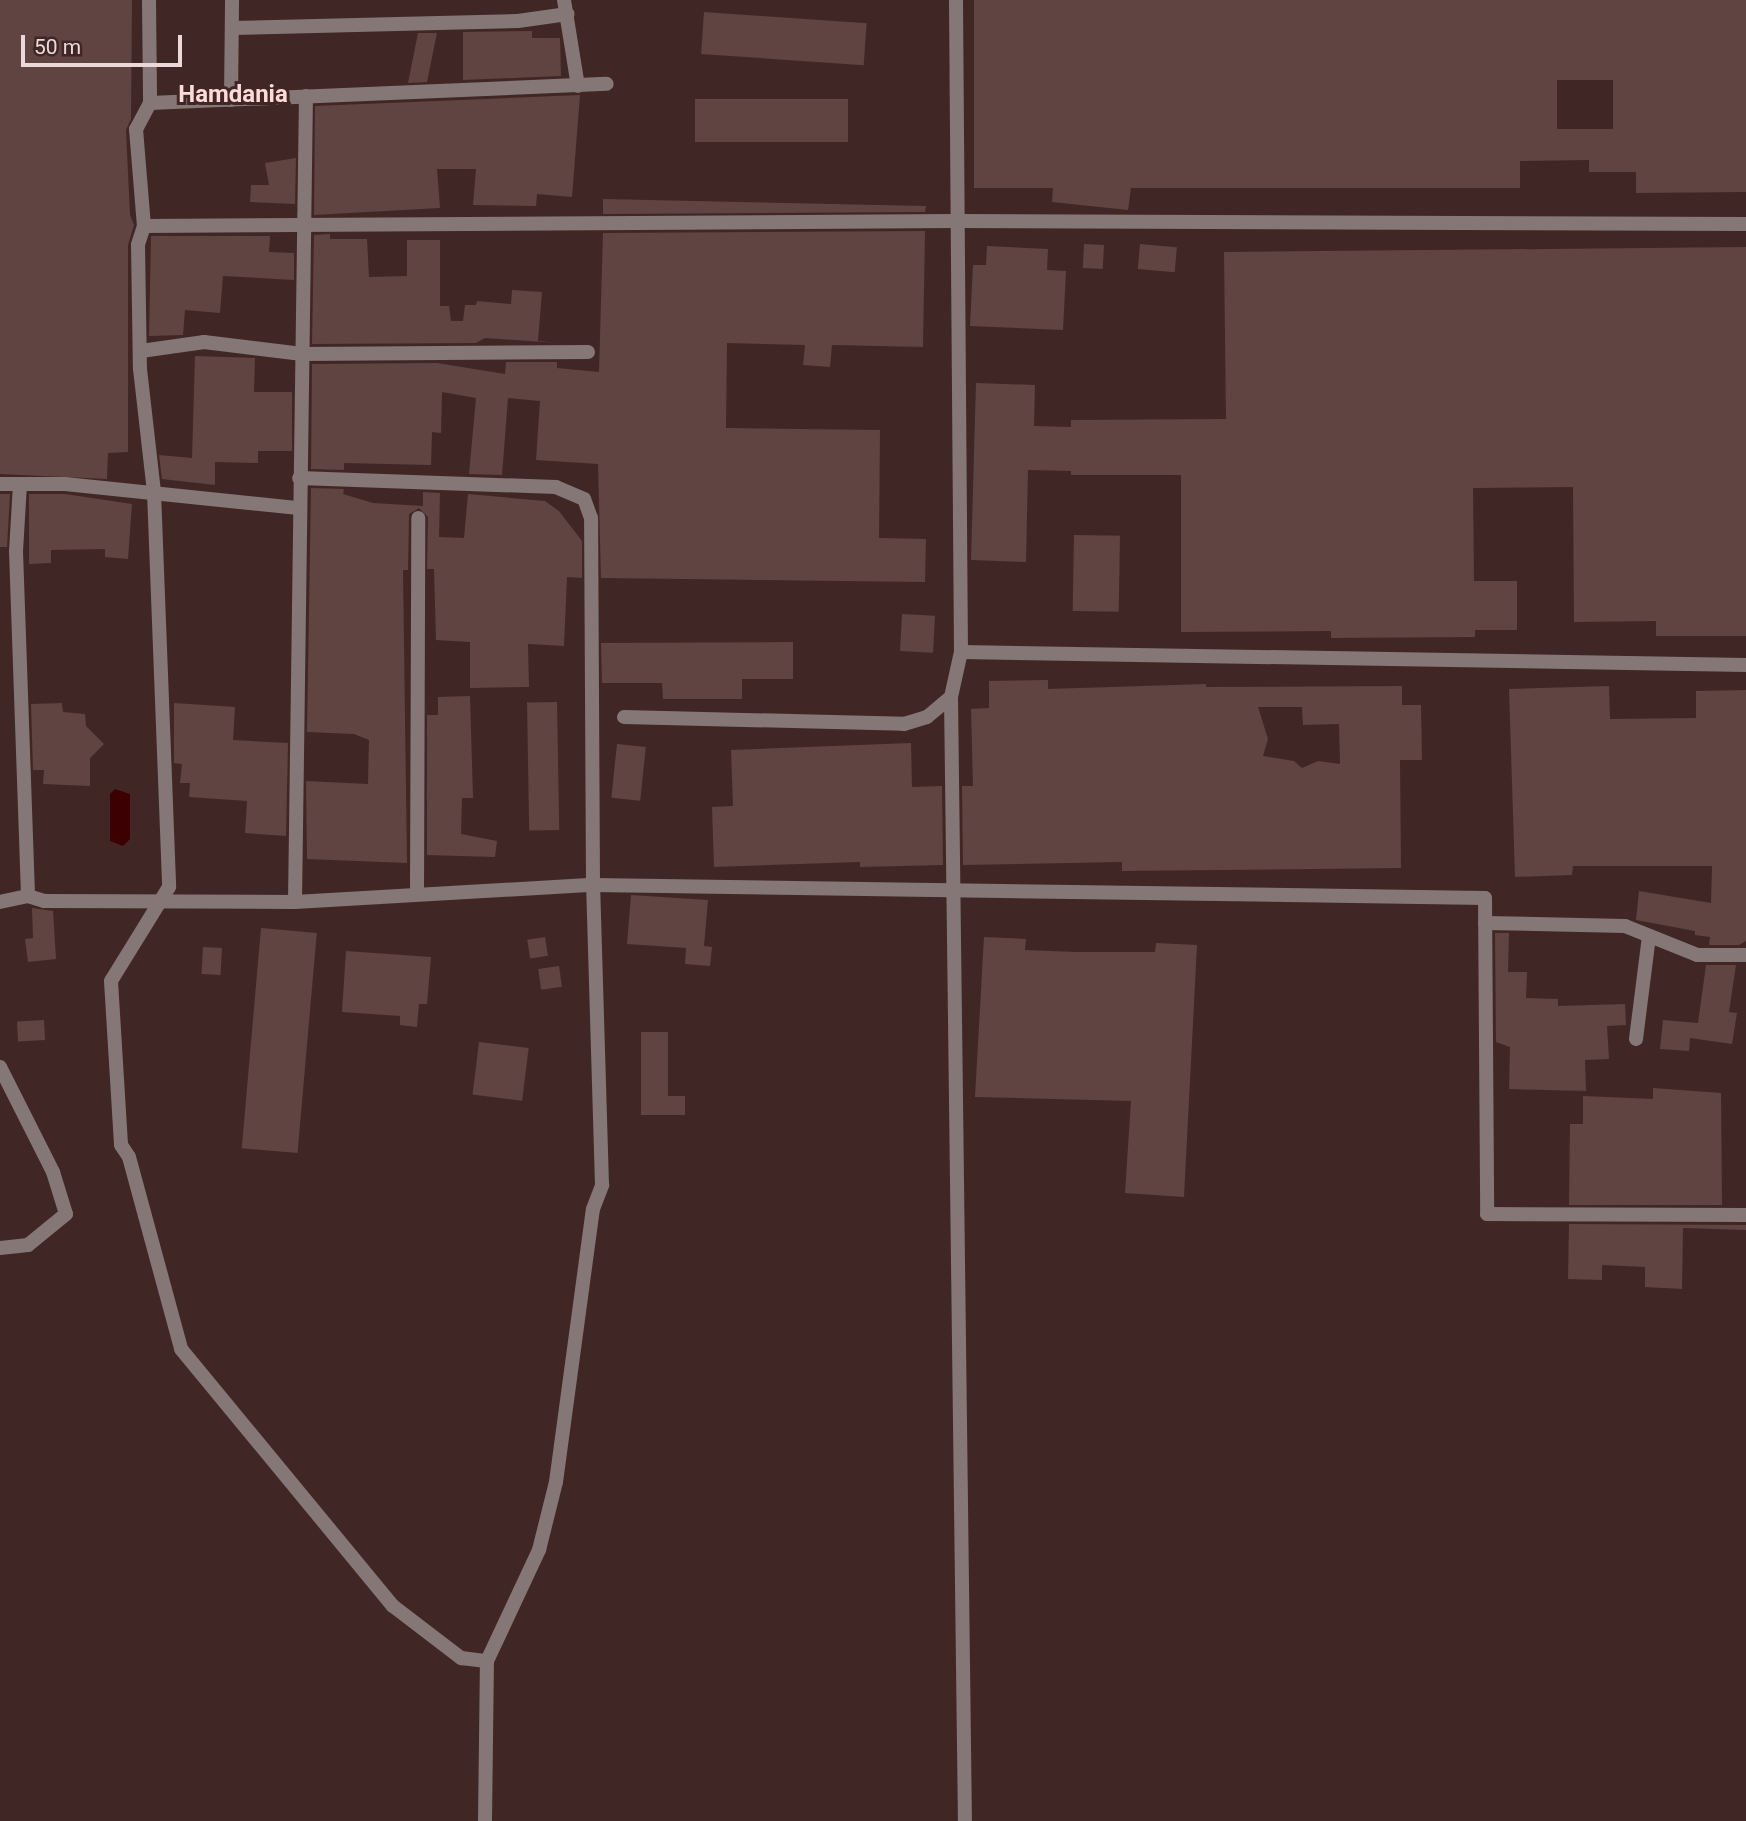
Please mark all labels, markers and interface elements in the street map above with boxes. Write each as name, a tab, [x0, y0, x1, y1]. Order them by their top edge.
scale bar	[24, 21, 186, 65]
text: 50 m	[34, 35, 81, 59]
district label: Hamdania	[178, 81, 288, 109]

